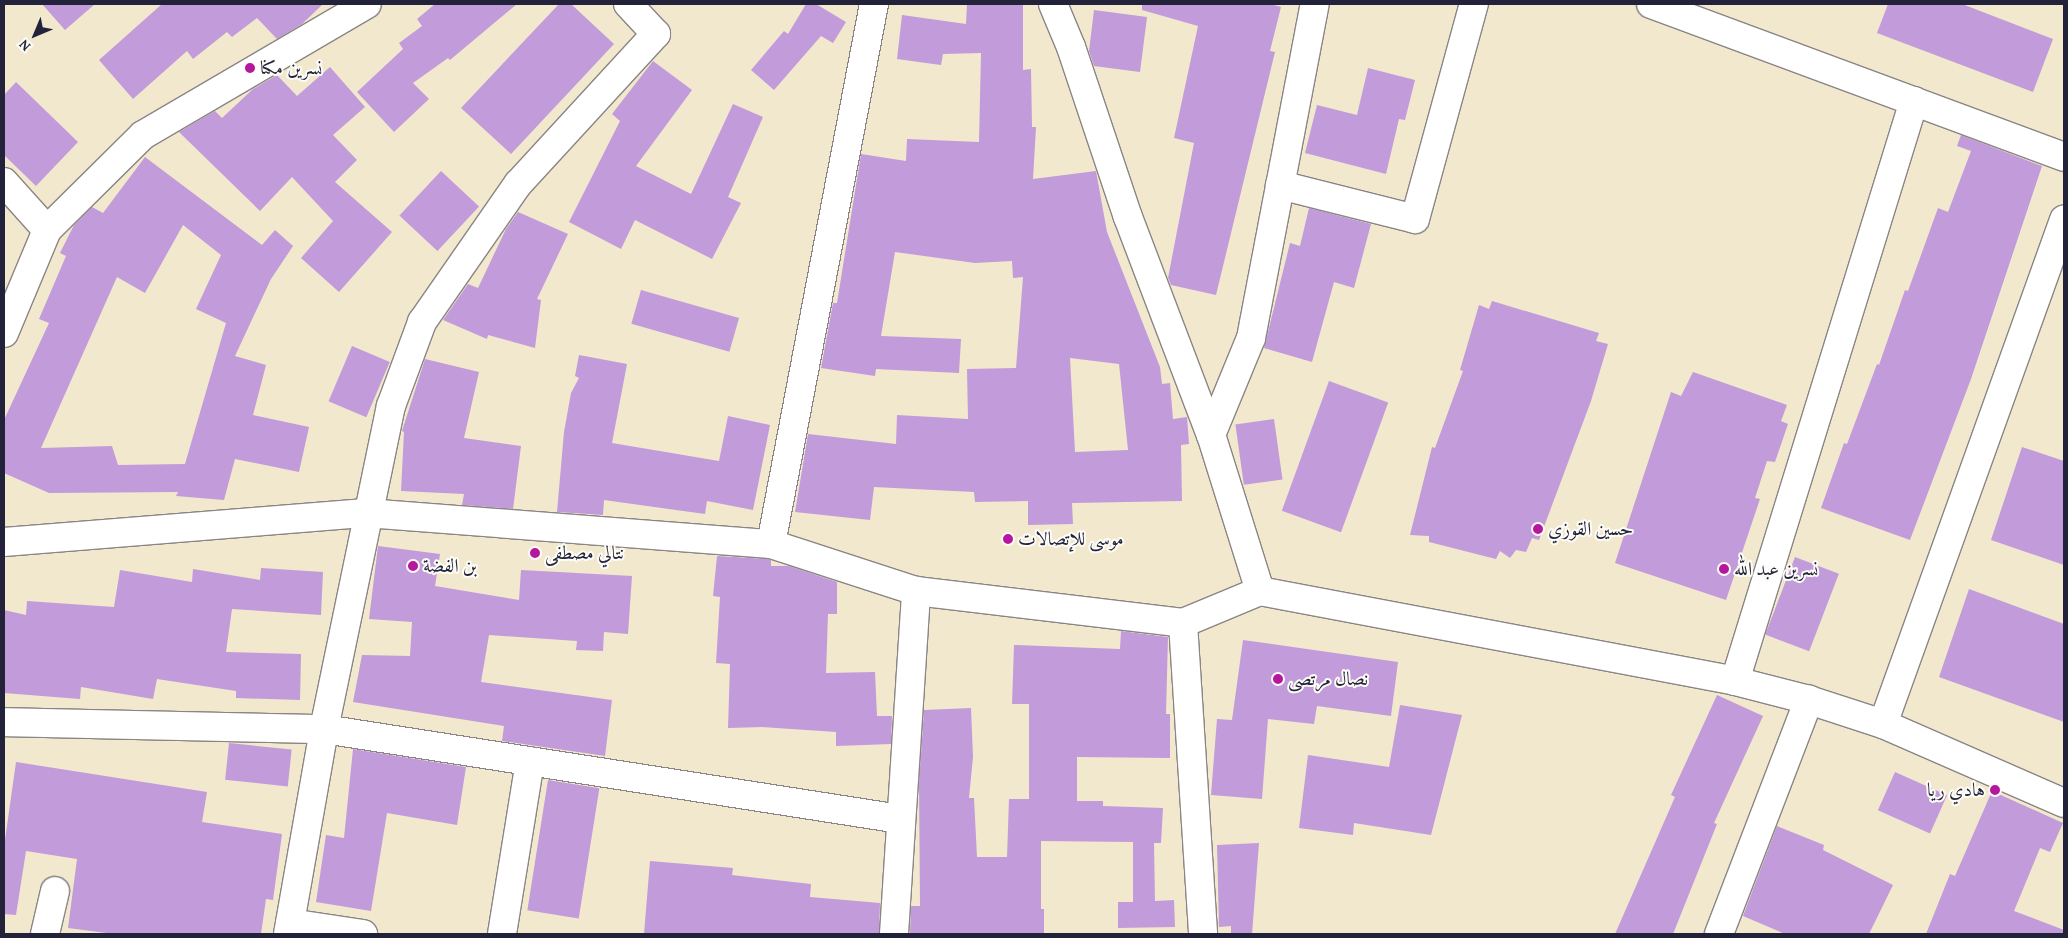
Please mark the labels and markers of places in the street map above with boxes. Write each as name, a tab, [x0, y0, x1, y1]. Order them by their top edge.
place label: نسرين مكنا	[260, 57, 322, 79]
marker: نسرين مكنا	[244, 62, 256, 74]
place label: حسين القوزي	[1548, 518, 1633, 540]
marker: حسين القوزي	[1532, 523, 1544, 535]
place label: موسى للإتصالات	[1018, 528, 1124, 550]
marker: موسى للإتصالات	[1002, 533, 1014, 545]
place label: نتالي مصطفى	[545, 542, 624, 564]
marker: نتالي مصطفى	[529, 547, 541, 559]
place label: بن الفضة	[423, 555, 477, 577]
place label: نسرين عبد الله	[1734, 558, 1818, 580]
marker: بن الفضة	[407, 560, 419, 572]
marker: نسرين عبد الله	[1718, 563, 1730, 575]
place label: نصال مرتصى	[1288, 668, 1368, 690]
marker: نصال مرتصى	[1272, 673, 1284, 685]
place label: هادي ريا	[1927, 779, 1985, 801]
marker: هادي ريا	[1989, 784, 2001, 796]

